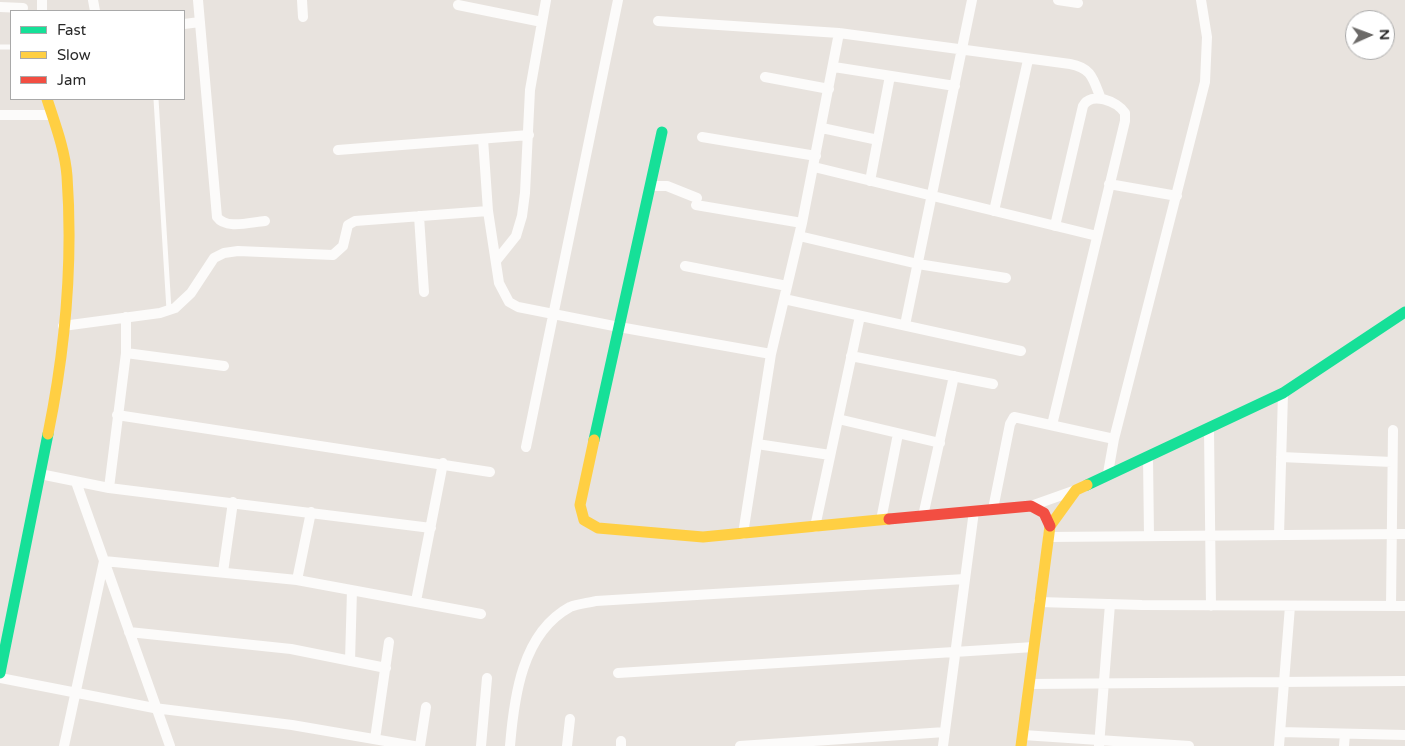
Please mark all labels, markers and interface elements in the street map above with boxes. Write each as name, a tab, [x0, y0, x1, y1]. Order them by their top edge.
legend	[10, 10, 185, 100]
north arrow	[1345, 10, 1395, 60]
text: Fast	[57, 21, 86, 39]
text: N	[1376, 29, 1393, 40]
text: Slow	[57, 46, 91, 64]
text: Jam	[57, 71, 86, 89]

